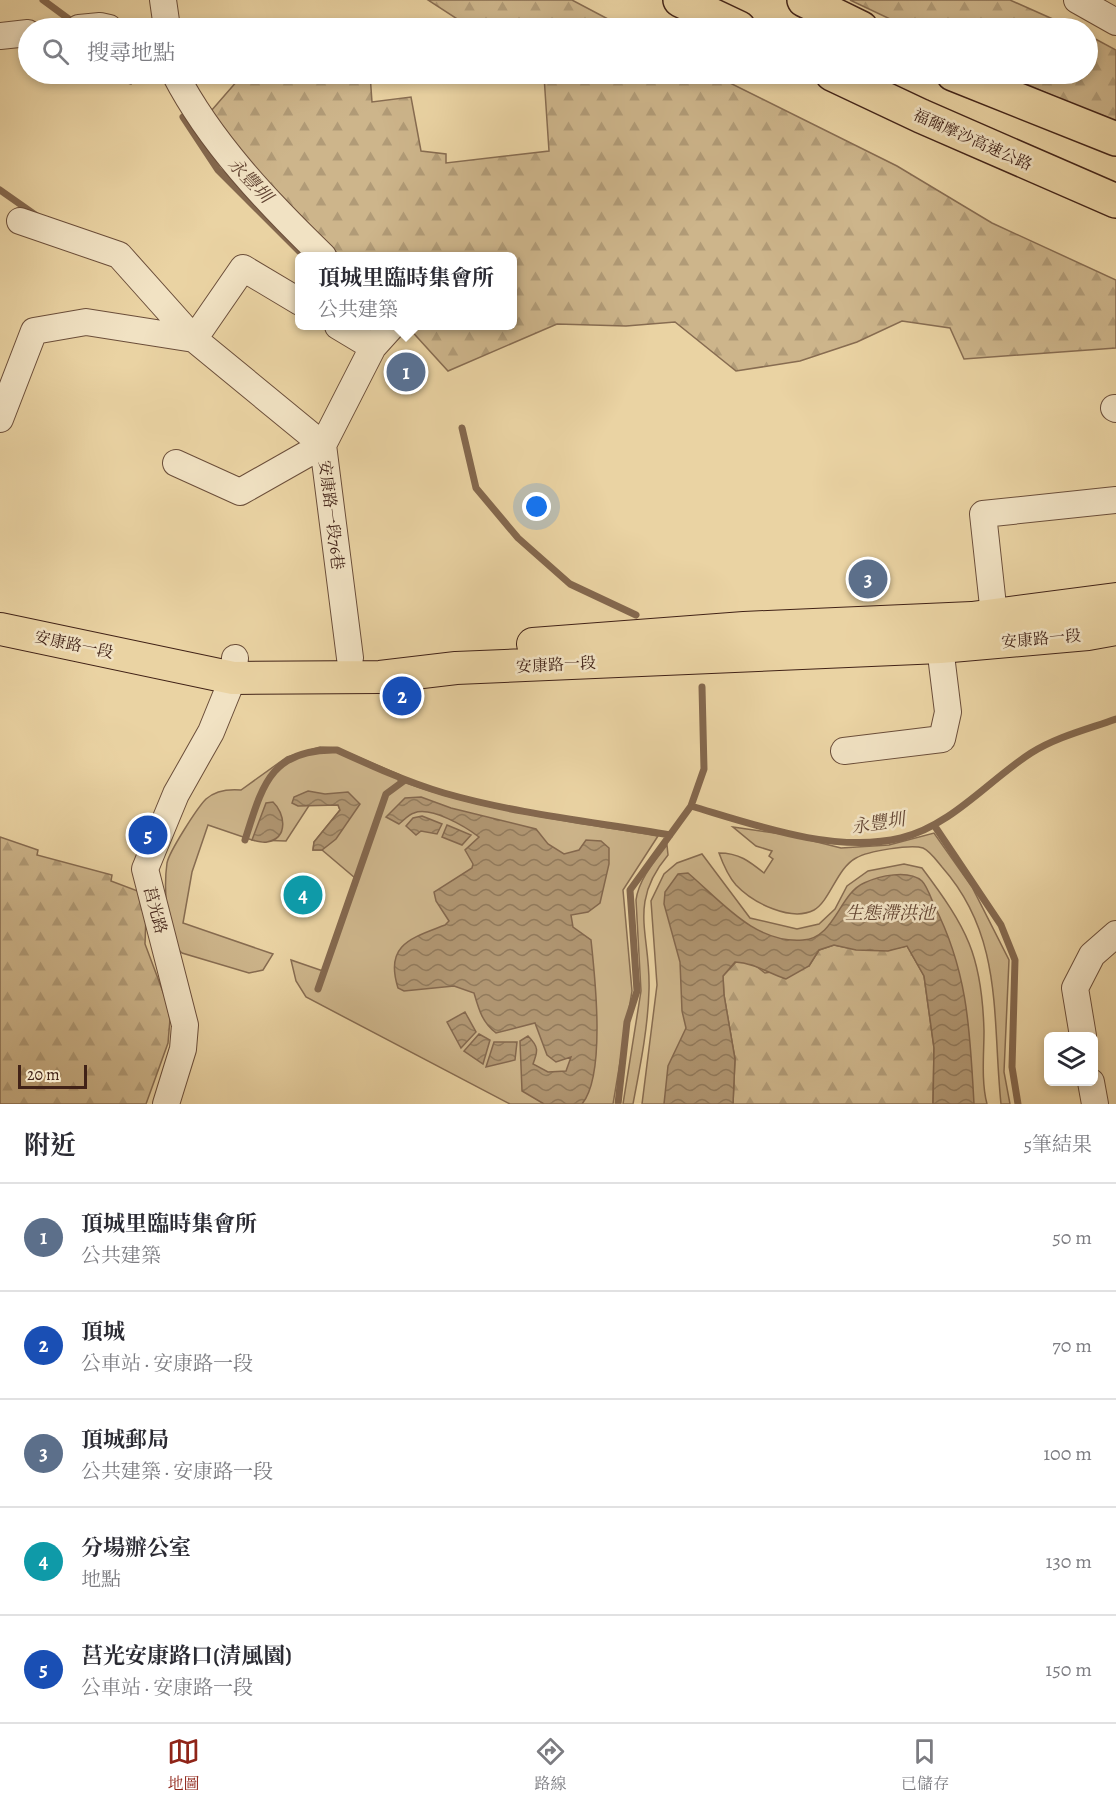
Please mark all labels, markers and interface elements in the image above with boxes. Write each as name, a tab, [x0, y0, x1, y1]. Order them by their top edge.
search box	[18, 18, 1098, 84]
icon: search	[39, 35, 72, 68]
text: 搜尋地點	[87, 38, 175, 68]
street label: 福爾摩沙高速公路	[910, 104, 1036, 176]
water label: 永豐圳	[223, 152, 279, 210]
popup	[295, 252, 517, 330]
text: 頂城里臨時集會所	[318, 263, 494, 293]
text: 公共建築	[318, 296, 398, 323]
pin: 1	[386, 350, 426, 394]
street label: 安康路一段76巷	[313, 459, 349, 571]
your location	[522, 492, 551, 521]
pin: 3	[848, 556, 888, 602]
street label: 安康路一段	[1000, 625, 1082, 653]
street label: 安康路一段	[32, 626, 115, 664]
street label: 安康路一段	[516, 652, 597, 678]
pin: 2	[382, 674, 422, 718]
water label: 永豐圳	[849, 806, 910, 839]
pin: 5	[128, 812, 168, 858]
pin: 4	[284, 872, 322, 918]
street label: 莒光路	[138, 884, 172, 936]
water label: 生態滯洪池	[845, 901, 937, 925]
map controls	[1044, 1032, 1098, 1086]
button: layers	[1044, 1032, 1098, 1086]
scale bar	[18, 1062, 87, 1090]
text: 20 m	[27, 1064, 60, 1086]
text: 附近	[24, 1128, 76, 1163]
text: 5筆結果	[1023, 1131, 1092, 1158]
text: 頂城里臨時集會所	[81, 1209, 257, 1239]
text: 1	[40, 1224, 47, 1251]
text: 50 m	[1052, 1224, 1092, 1251]
text: 公共建築	[81, 1242, 161, 1269]
text: 頂城	[81, 1317, 125, 1347]
text: 2	[39, 1332, 48, 1359]
text: 70 m	[1052, 1332, 1092, 1359]
text: 公車站 · 安康路一段	[81, 1350, 253, 1377]
text: 頂城郵局	[81, 1425, 169, 1455]
text: 3	[39, 1440, 48, 1467]
text: 100 m	[1043, 1440, 1092, 1467]
text: 公共建築 · 安康路一段	[81, 1458, 273, 1485]
text: 分場辦公室	[81, 1533, 191, 1563]
text: 4	[39, 1548, 48, 1575]
text: 130 m	[1046, 1548, 1092, 1575]
text: 地點	[81, 1566, 121, 1593]
text: 莒光安康路口(清風園)	[81, 1641, 292, 1671]
text: 5	[39, 1656, 48, 1683]
text: 150 m	[1045, 1656, 1092, 1683]
text: 公車站 · 安康路一段	[81, 1674, 253, 1701]
tab: 地圖	[167, 1735, 200, 1795]
tab: 路線	[534, 1735, 567, 1795]
tab: 已儲存	[901, 1735, 949, 1795]

